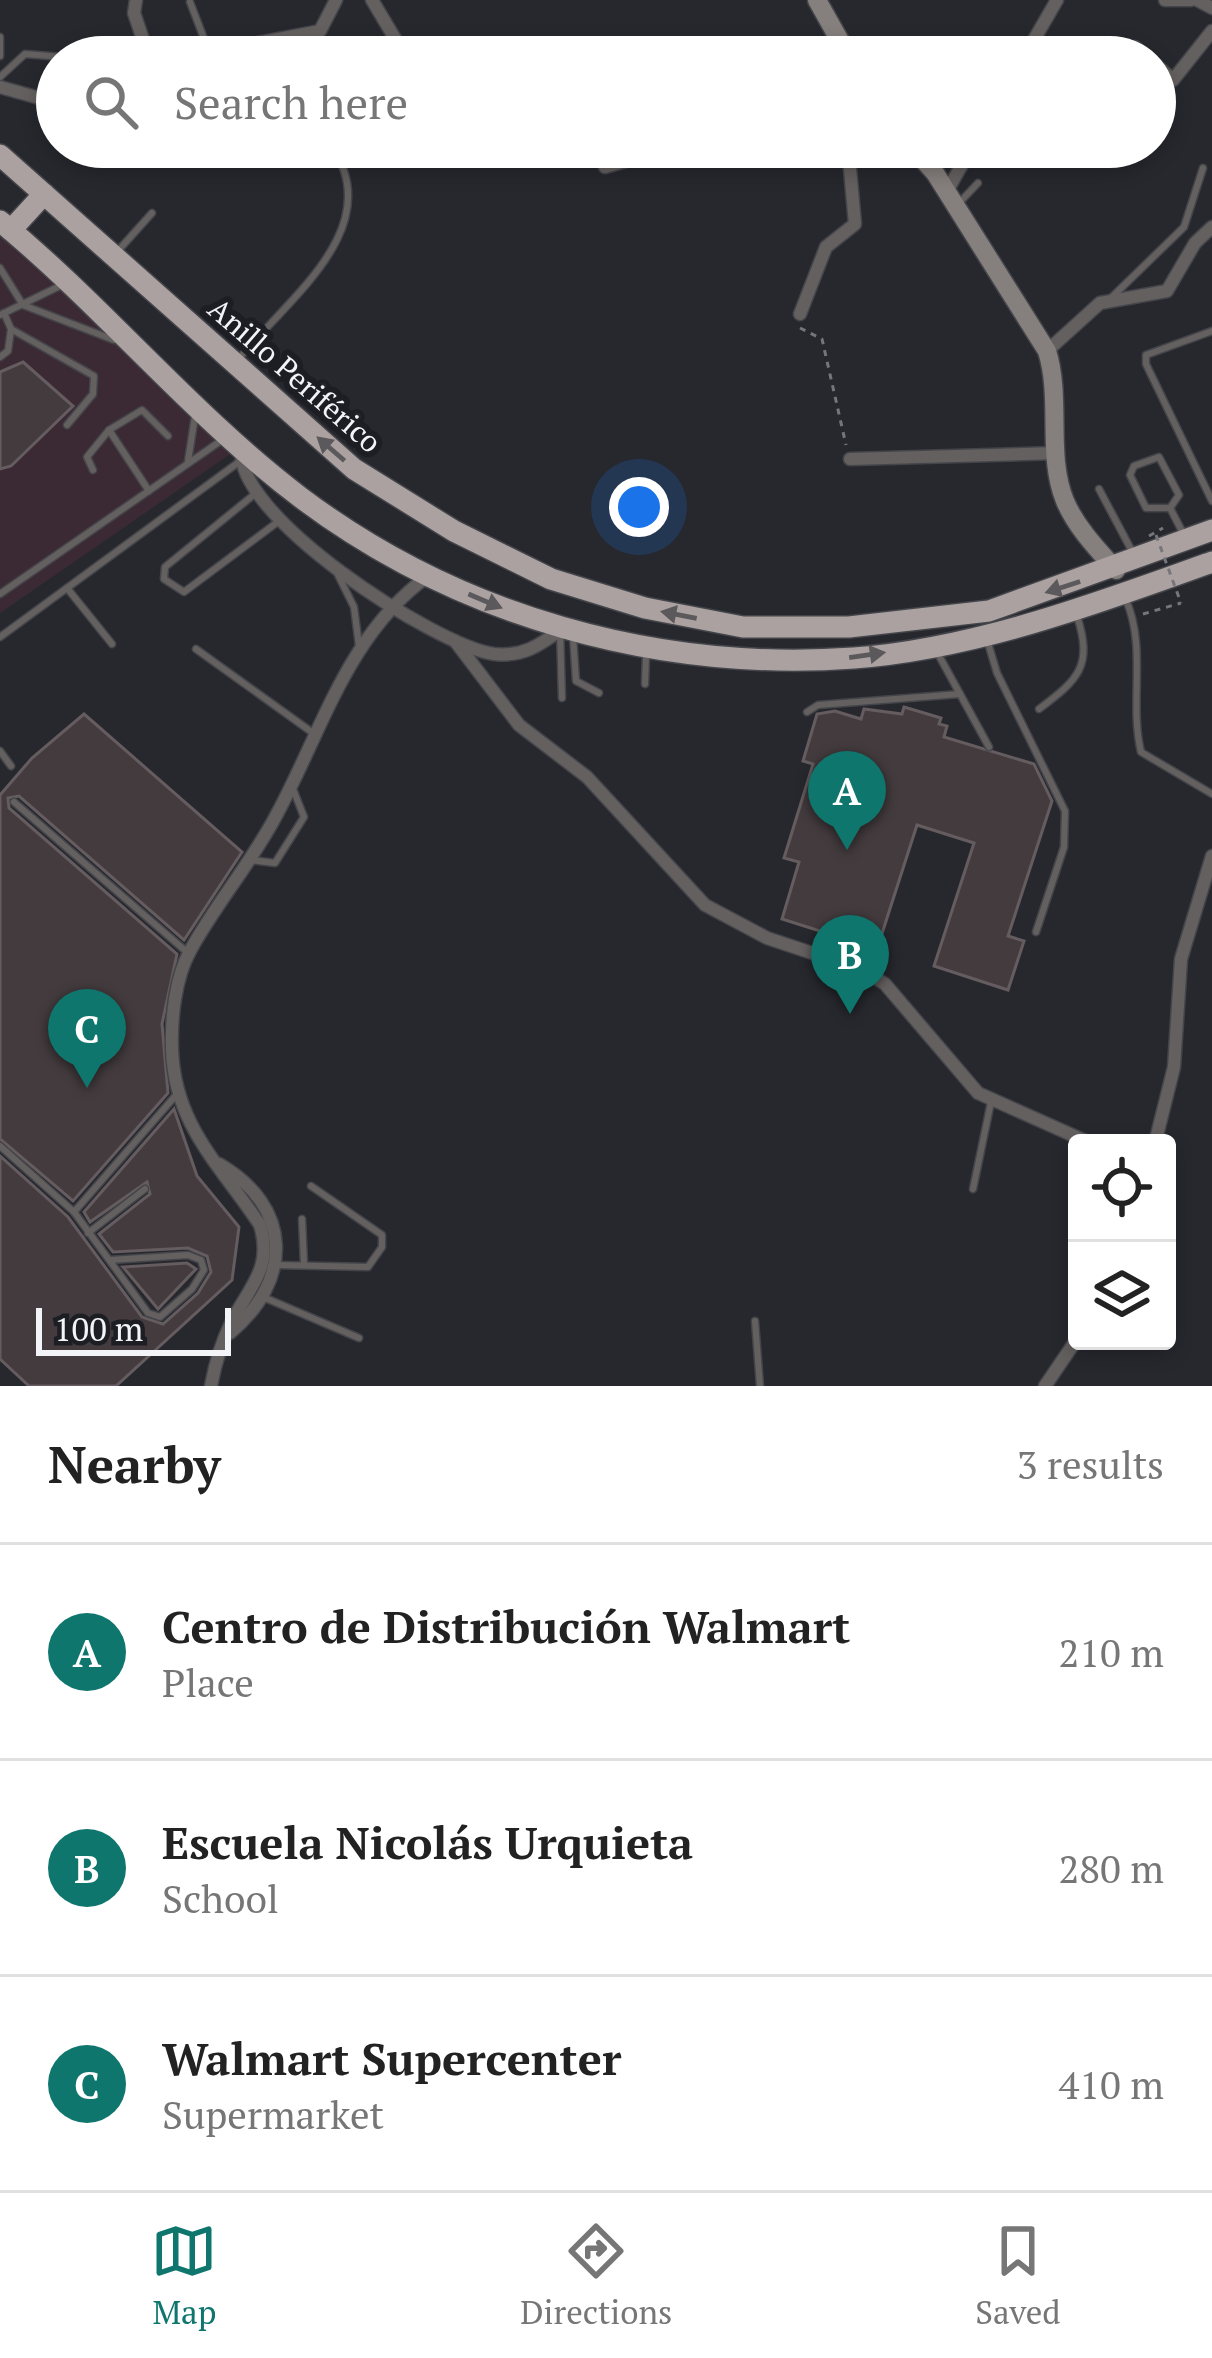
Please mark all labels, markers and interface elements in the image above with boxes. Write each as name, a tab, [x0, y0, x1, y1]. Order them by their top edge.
search box	[36, 36, 1176, 168]
icon: search	[78, 69, 144, 135]
text: Search here	[174, 72, 408, 132]
street label: Anillo Periférico	[200, 289, 390, 461]
one-way arrow	[316, 436, 346, 463]
your location	[609, 477, 669, 537]
one-way arrow	[1044, 578, 1081, 597]
one-way arrow	[468, 592, 503, 612]
one-way arrow	[660, 605, 698, 624]
one-way arrow	[849, 645, 887, 664]
pin: A	[808, 751, 886, 850]
pin: B	[811, 915, 889, 1014]
pin: C	[48, 989, 126, 1088]
map controls	[1068, 1134, 1176, 1350]
button: locate	[1068, 1134, 1176, 1242]
button: layers	[1068, 1242, 1176, 1350]
scale bar	[36, 1302, 231, 1355]
text: 100 m	[54, 1307, 143, 1350]
text: Nearby	[48, 1430, 221, 1498]
text: 3 results	[1017, 1438, 1164, 1490]
text: Centro de Distribución Walmart	[162, 1596, 850, 1656]
text: A	[73, 1626, 101, 1678]
text: 210 m	[1059, 1626, 1164, 1678]
text: Place	[162, 1656, 254, 1708]
text: Escuela Nicolás Urquieta	[162, 1812, 693, 1872]
text: B	[74, 1842, 100, 1894]
text: 280 m	[1059, 1842, 1164, 1894]
text: School	[162, 1872, 279, 1924]
text: Walmart Supercenter	[162, 2028, 621, 2088]
text: C	[74, 2058, 100, 2110]
text: 410 m	[1059, 2058, 1164, 2110]
text: Supermarket	[162, 2088, 384, 2140]
tab: Map	[151, 2218, 217, 2333]
tab: Directions	[520, 2218, 672, 2333]
tab: Saved	[975, 2218, 1061, 2333]

